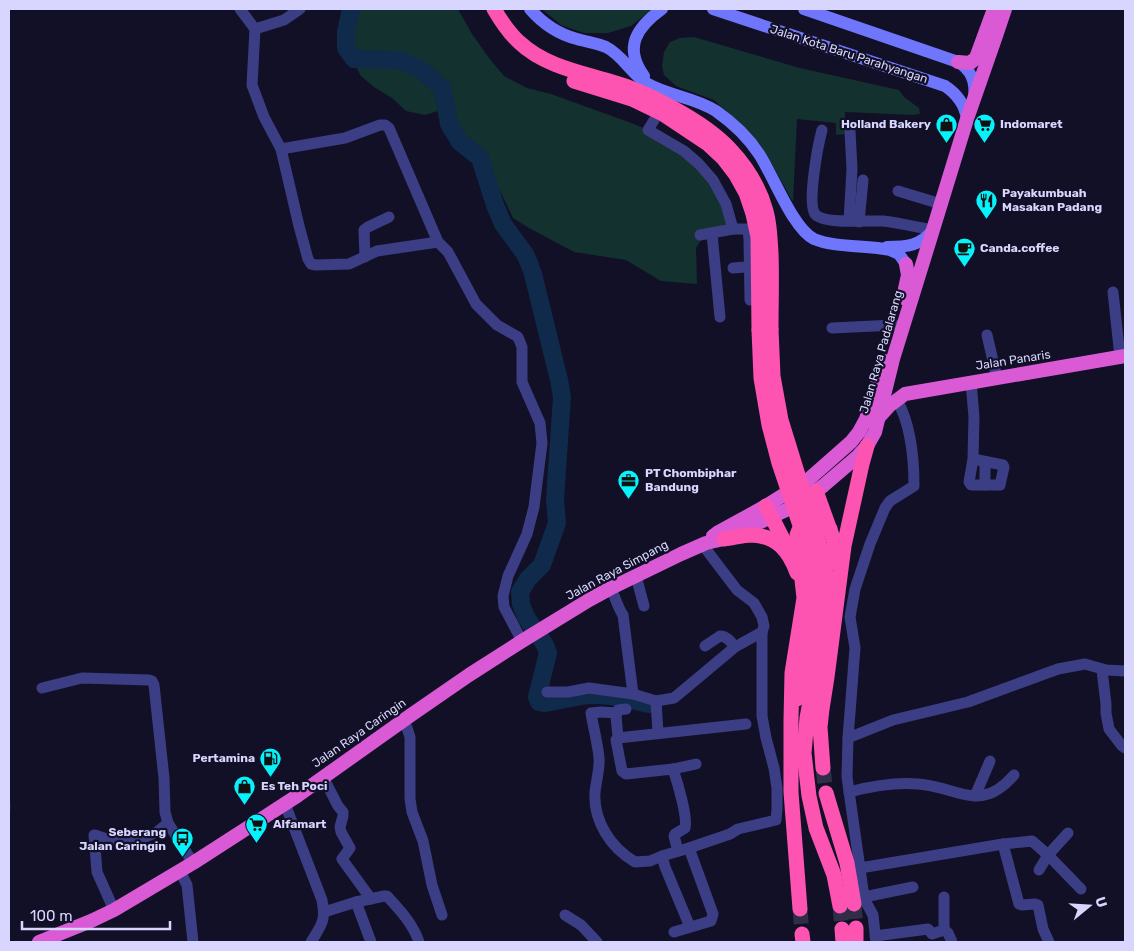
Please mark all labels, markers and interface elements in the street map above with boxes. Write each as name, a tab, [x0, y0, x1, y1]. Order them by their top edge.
street label: Jalan Kota Baru Parahyangan	[768, 22, 930, 86]
shop icon: Holland Bakery	[935, 112, 959, 143]
supermarket icon: Indomaret	[972, 112, 996, 143]
place label: Holland Bakery	[841, 117, 931, 131]
place label: Indomaret	[1000, 117, 1063, 131]
place label: Payakumbuah Masakan Padang	[1002, 186, 1102, 214]
restaurant icon: Payakumbuah Masakan Padang	[974, 188, 998, 219]
cafe icon: Canda.coffee	[952, 236, 976, 267]
place label: Canda.coffee	[980, 241, 1059, 255]
street label: Jalan Raya Padalarang	[857, 289, 905, 415]
street label: Jalan Panaris	[975, 347, 1051, 373]
place label: PT Chombiphar Bandung	[645, 466, 737, 494]
office icon: PT Chombiphar Bandung	[617, 468, 641, 499]
street label: Jalan Raya Simpang	[564, 537, 670, 603]
street label: Jalan Raya Caringin	[310, 695, 408, 771]
fuel station icon: Pertamina	[259, 746, 283, 777]
place label: Pertamina	[192, 751, 255, 765]
shop icon: Es Teh Poci	[233, 774, 257, 805]
place label: Es Teh Poci	[261, 779, 327, 793]
supermarket icon: Alfamart	[245, 812, 269, 843]
place label: Alfamart	[273, 817, 327, 831]
place label: Seberang Jalan Caringin	[79, 825, 166, 853]
bus stop icon: Seberang Jalan Caringin	[170, 827, 194, 858]
north arrow	[1064, 881, 1114, 931]
text: U	[1091, 895, 1111, 910]
scale bar	[22, 898, 170, 930]
text: 100 m	[30, 907, 72, 925]

